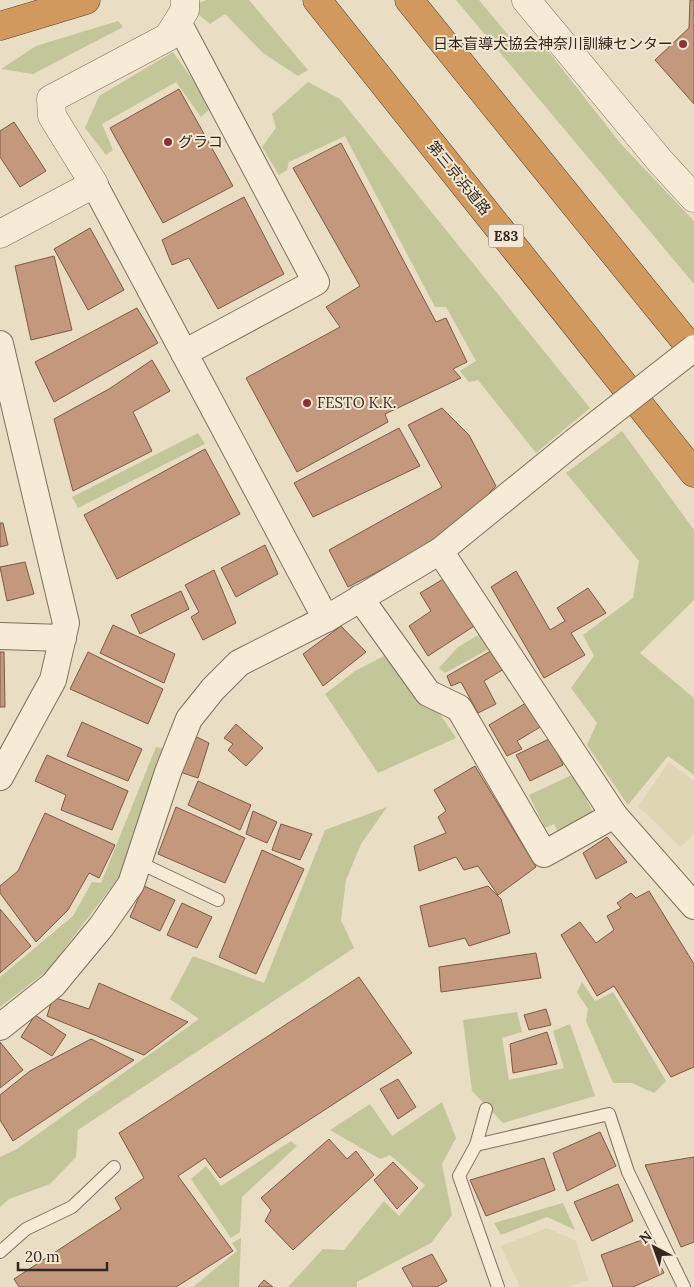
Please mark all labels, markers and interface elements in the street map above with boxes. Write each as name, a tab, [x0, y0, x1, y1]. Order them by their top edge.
place label: 日本盲導犬協会神奈川訓練センター	[433, 34, 673, 53]
marker: 日本盲導犬協会神奈川訓練センター	[677, 38, 689, 50]
place label: グラコ	[178, 132, 223, 151]
marker: グラコ	[162, 136, 174, 148]
street label: 第三京浜道路	[424, 137, 495, 219]
road number: E83	[488, 225, 524, 248]
place label: FESTO K.K.	[317, 393, 396, 412]
marker: FESTO K.K.	[301, 397, 313, 409]
north arrow	[629, 1222, 679, 1272]
text: N	[635, 1227, 656, 1248]
scale bar	[18, 1240, 106, 1272]
text: 20 m	[25, 1247, 60, 1266]

